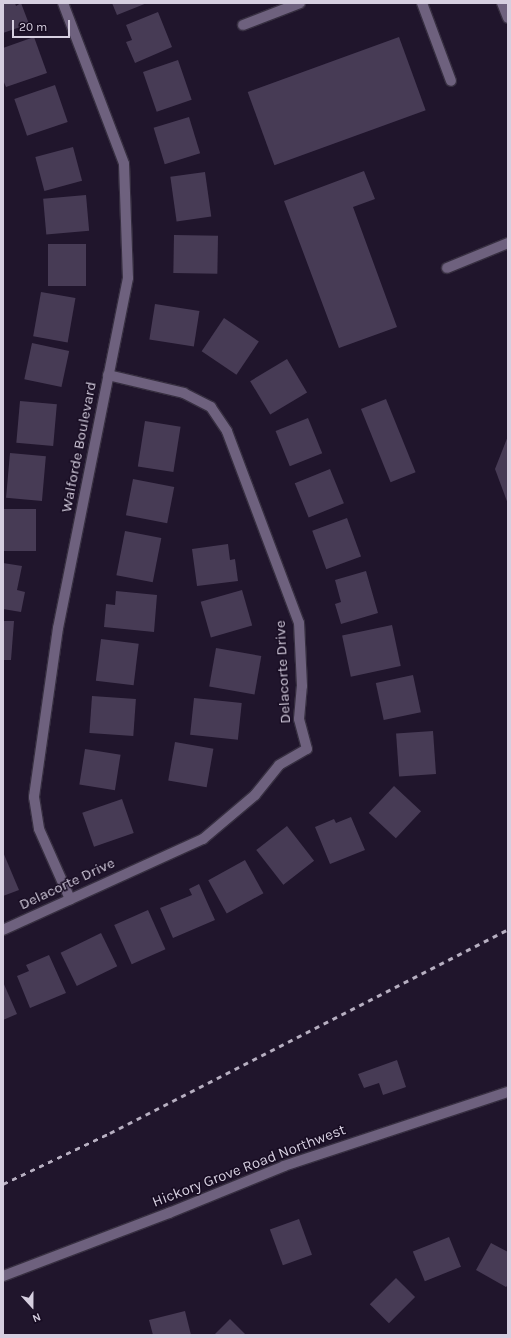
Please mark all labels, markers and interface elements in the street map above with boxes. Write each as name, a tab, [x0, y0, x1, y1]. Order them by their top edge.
scale bar	[14, 12, 72, 38]
text: 20 m	[19, 20, 47, 34]
street label: Walforde Boulevard	[57, 380, 101, 514]
street label: Delacorte Drive	[271, 620, 295, 724]
street label: Delacorte Drive	[16, 854, 118, 914]
street label: Hickory Grove Road Northwest	[150, 1121, 348, 1211]
north arrow	[12, 1286, 52, 1326]
text: N	[30, 1310, 42, 1325]

